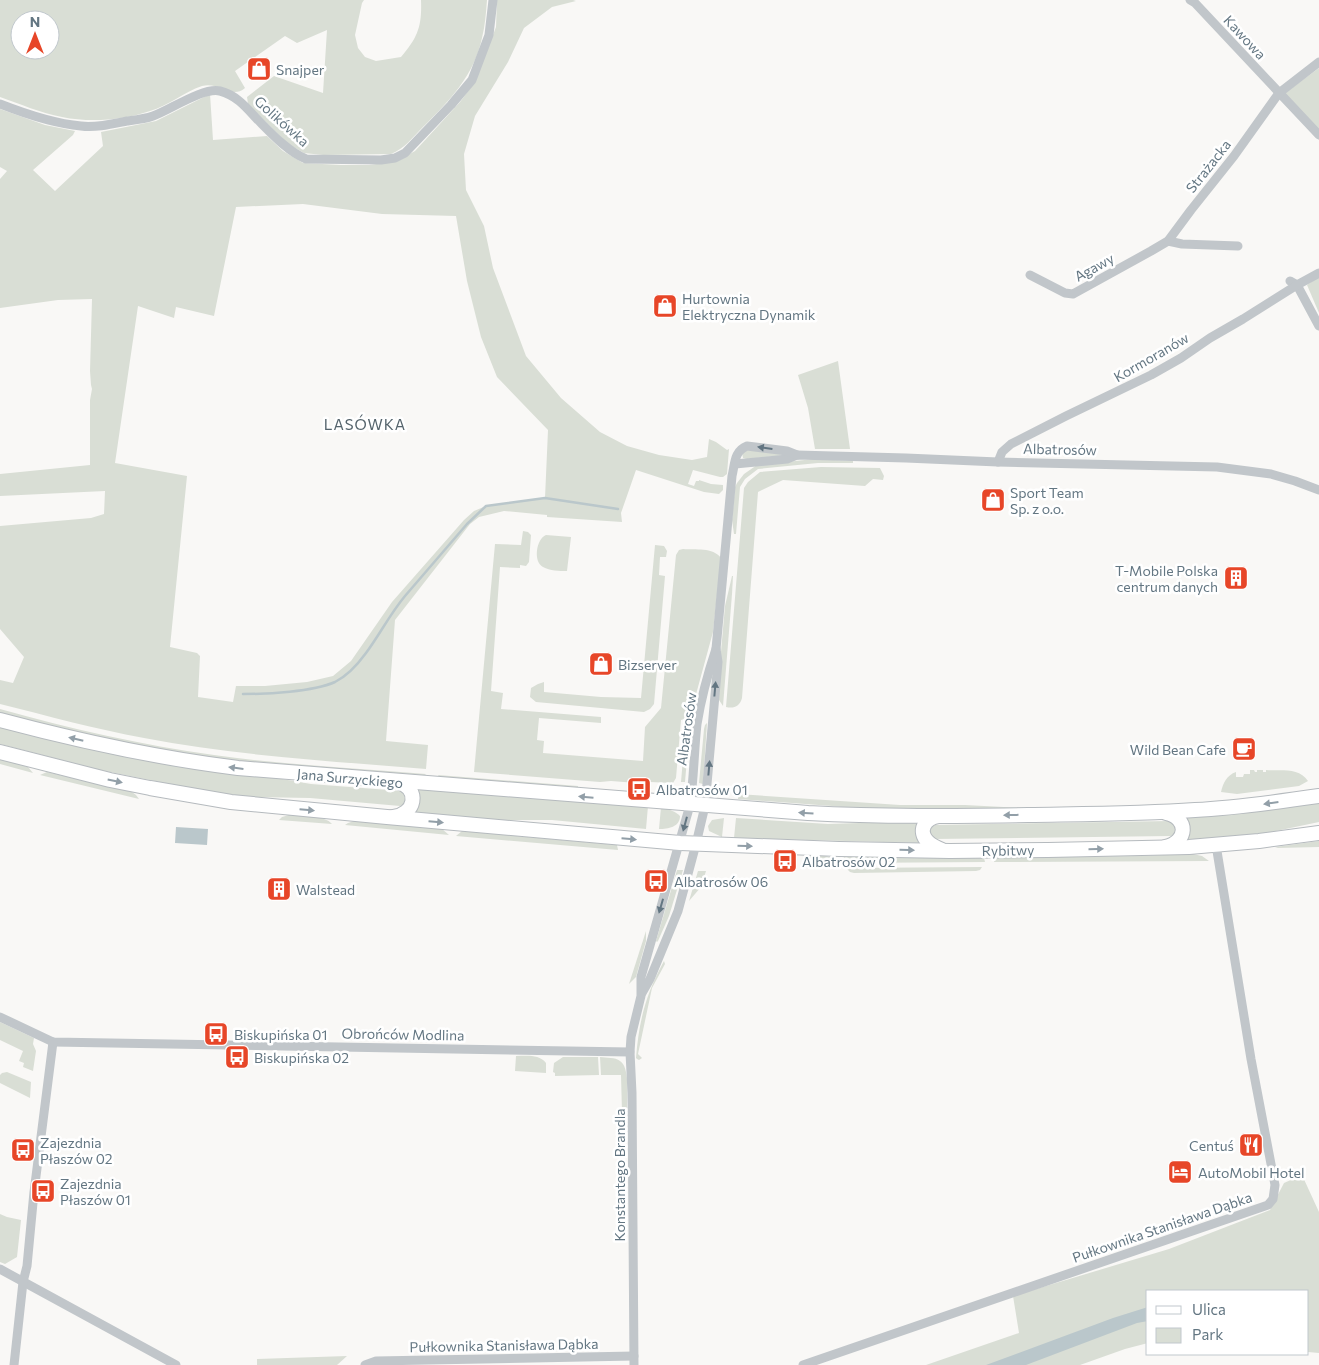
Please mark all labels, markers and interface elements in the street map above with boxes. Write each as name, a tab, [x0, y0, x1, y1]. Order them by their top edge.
north arrow	[10, 10, 60, 60]
street label: Kawowa	[1220, 11, 1270, 63]
text: N	[30, 13, 40, 30]
shop icon: Snajper	[246, 56, 272, 82]
place label: Snajper	[276, 61, 325, 78]
street label: Golikówka	[251, 92, 313, 150]
street label: Strażacka	[1182, 136, 1234, 196]
street label: Agawy	[1071, 249, 1117, 285]
place label: Hurtownia Elektryczna Dynamik	[682, 290, 816, 323]
shop icon: Hurtownia Elektryczna Dynamik	[652, 293, 678, 319]
street label: Kormoranów	[1111, 329, 1191, 385]
district label: LASÓWKA	[324, 414, 406, 433]
street label: Albatrosów	[1023, 440, 1097, 458]
one-way arrow	[757, 444, 773, 452]
place label: Sport Team Sp. z o.o.	[1010, 484, 1084, 517]
shop icon: Sport Team Sp. z o.o.	[980, 487, 1006, 513]
place label: T‑Mobile Polska centrum danych	[1115, 562, 1218, 595]
building icon: T‑Mobile Polska centrum danych	[1223, 565, 1249, 591]
shop icon: Bizserver	[588, 651, 614, 677]
place label: Bizserver	[618, 656, 677, 673]
one-way arrow	[712, 681, 720, 697]
street label: Albatrosów	[672, 691, 700, 767]
one-way arrow	[68, 735, 83, 743]
cafe icon: Wild Bean Cafe	[1231, 736, 1257, 762]
place label: Wild Bean Cafe	[1130, 741, 1226, 758]
one-way arrow	[705, 759, 713, 775]
one-way arrow	[227, 764, 243, 772]
street label: Jana Surzyckiego	[296, 765, 404, 791]
bus stop icon: Albatrosów 01	[626, 776, 652, 802]
one-way arrow	[107, 777, 123, 785]
place label: Albatrosów 01	[656, 781, 748, 798]
one-way arrow	[577, 792, 593, 800]
one-way arrow	[1262, 799, 1278, 807]
one-way arrow	[299, 806, 315, 814]
one-way arrow	[798, 809, 814, 817]
one-way arrow	[1003, 811, 1019, 819]
one-way arrow	[681, 816, 689, 831]
one-way arrow	[428, 818, 444, 826]
one-way arrow	[622, 835, 638, 843]
street label: Rybitwy	[982, 841, 1034, 859]
one-way arrow	[737, 842, 753, 850]
one-way arrow	[1089, 845, 1105, 853]
one-way arrow	[900, 846, 916, 854]
bus stop icon: Albatrosów 02	[772, 848, 798, 874]
place label: Albatrosów 02	[802, 853, 896, 870]
bus stop icon: Albatrosów 06	[643, 868, 669, 894]
place label: Albatrosów 06	[674, 873, 768, 890]
building icon: Walstead	[266, 876, 292, 902]
place label: Walstead	[296, 881, 355, 898]
one-way arrow	[657, 899, 665, 914]
bus stop icon: Biskupińska 01	[203, 1021, 229, 1047]
street label: Obrońców Modlina	[342, 1024, 464, 1044]
place label: Biskupińska 01	[234, 1026, 327, 1043]
bus stop icon: Biskupińska 02	[224, 1044, 250, 1070]
place label: Biskupińska 02	[254, 1049, 349, 1066]
street label: Konstantego Brandla	[611, 1108, 628, 1242]
restaurant icon: Centuś	[1238, 1132, 1264, 1158]
place label: Zajezdnia Płaszów 02	[40, 1134, 113, 1167]
bus stop icon: Zajezdnia Płaszów 02	[10, 1137, 36, 1163]
place label: Centuś	[1189, 1137, 1234, 1154]
hotel icon: AutoMobil Hotel	[1167, 1159, 1193, 1185]
place label: AutoMobil Hotel	[1198, 1164, 1305, 1181]
place label: Zajezdnia Płaszów 01	[60, 1175, 131, 1208]
bus stop icon: Zajezdnia Płaszów 01	[30, 1178, 56, 1204]
street label: Pułkownika Stanisława Dąbka	[1070, 1188, 1254, 1266]
legend	[1146, 1290, 1309, 1355]
text: Ulica	[1192, 1300, 1226, 1318]
text: Park	[1192, 1325, 1223, 1343]
street label: Pułkownika Stanisława Dąbka	[409, 1335, 599, 1355]

